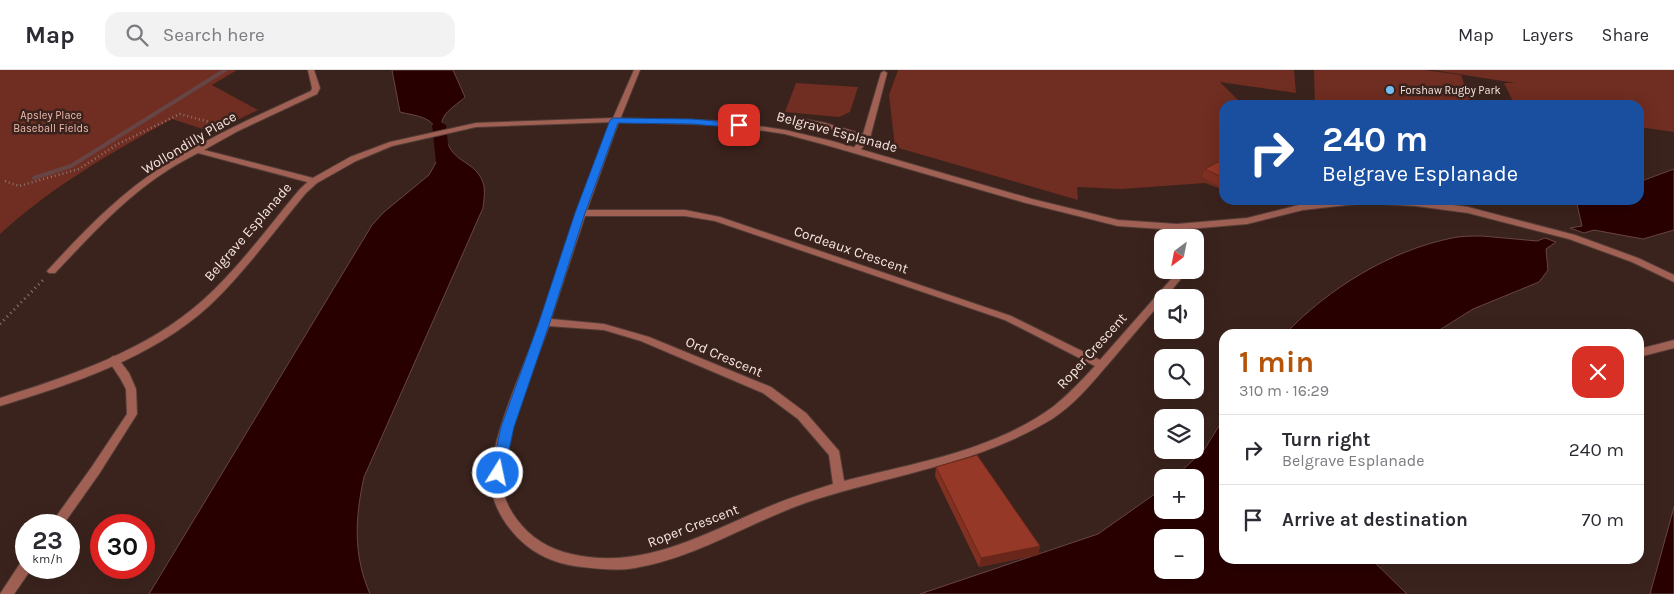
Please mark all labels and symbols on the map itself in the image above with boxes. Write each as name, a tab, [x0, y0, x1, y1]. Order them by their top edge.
marker: Forshaw Rugby Park	[1384, 84, 1396, 96]
place label: Forshaw Rugby Park	[1400, 84, 1501, 97]
pin	[718, 104, 760, 146]
street label: Wollondilly Place	[139, 108, 239, 178]
street label: Belgrave Esplanade	[775, 108, 899, 156]
park label: Apsley Place Baseball Fields	[13, 109, 89, 135]
street label: Belgrave Esplanade	[201, 179, 295, 285]
street label: Cordeaux Crescent	[792, 222, 910, 278]
north arrow	[1154, 229, 1204, 279]
street label: Roper Crescent	[1053, 310, 1131, 392]
street label: Ord Crescent	[683, 333, 765, 381]
position arrow	[471, 446, 523, 498]
street label: Roper Crescent	[645, 501, 741, 551]
speed limit sign: 30	[90, 514, 155, 579]

